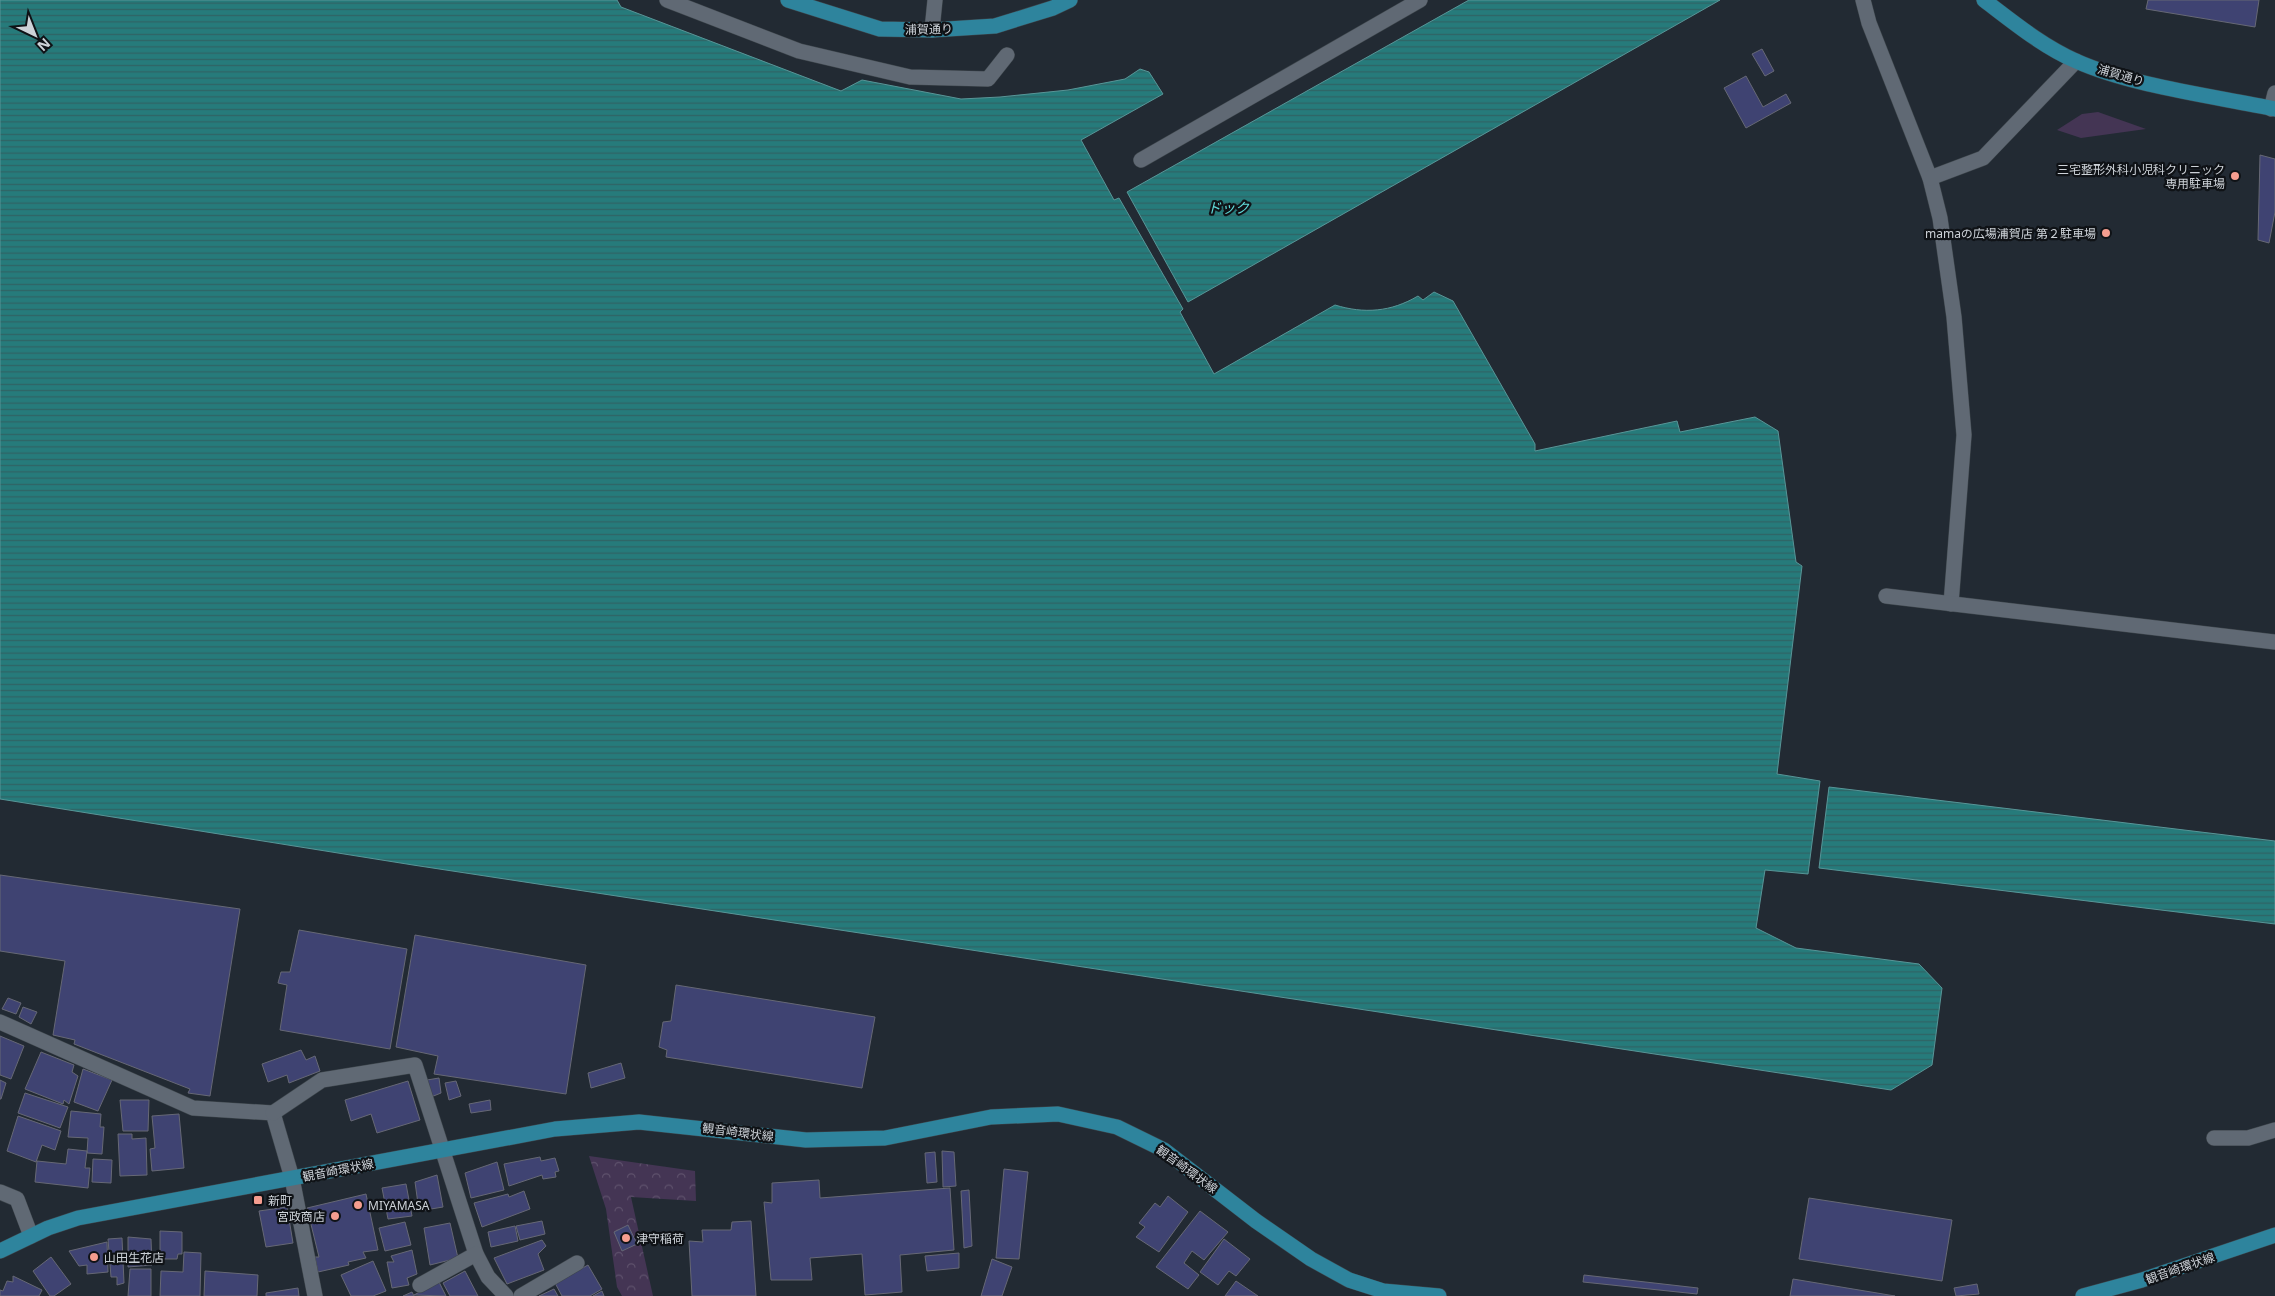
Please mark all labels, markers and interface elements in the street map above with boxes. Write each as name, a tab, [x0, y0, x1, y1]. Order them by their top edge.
north arrow	[10, 10, 60, 60]
street label: 浦賀通り	[905, 20, 953, 38]
text: N	[34, 34, 55, 56]
street label: 浦賀通り	[2096, 60, 2146, 90]
place label: 三宅整形外科小児科クリニック 専用駐車場	[2057, 161, 2225, 192]
marker: 三宅整形外科小児科クリニック 専用駐車場	[2229, 170, 2241, 182]
water label: ドック	[1207, 198, 1250, 217]
place label: mamaの広場浦賀店 第２駐車場	[1925, 225, 2096, 242]
marker: mamaの広場浦賀店 第２駐車場	[2100, 227, 2112, 239]
street label: 観音崎環状線	[701, 1119, 775, 1145]
street label: 観音崎環状線	[1153, 1141, 1221, 1197]
street label: 観音崎環状線	[301, 1155, 375, 1185]
place label: 新町	[268, 1192, 292, 1209]
marker: 新町	[252, 1194, 264, 1206]
place label: MIYAMASA	[368, 1197, 430, 1214]
marker: MIYAMASA	[352, 1199, 364, 1211]
place label: 宮政商店	[277, 1208, 325, 1225]
marker: 宮政商店	[329, 1210, 341, 1222]
place label: 津守稲荷	[636, 1230, 684, 1247]
marker: 津守稲荷	[620, 1232, 632, 1244]
street label: 観音崎環状線	[2143, 1248, 2217, 1288]
place label: 山田生花店	[104, 1249, 164, 1266]
marker: 山田生花店	[88, 1251, 100, 1263]

